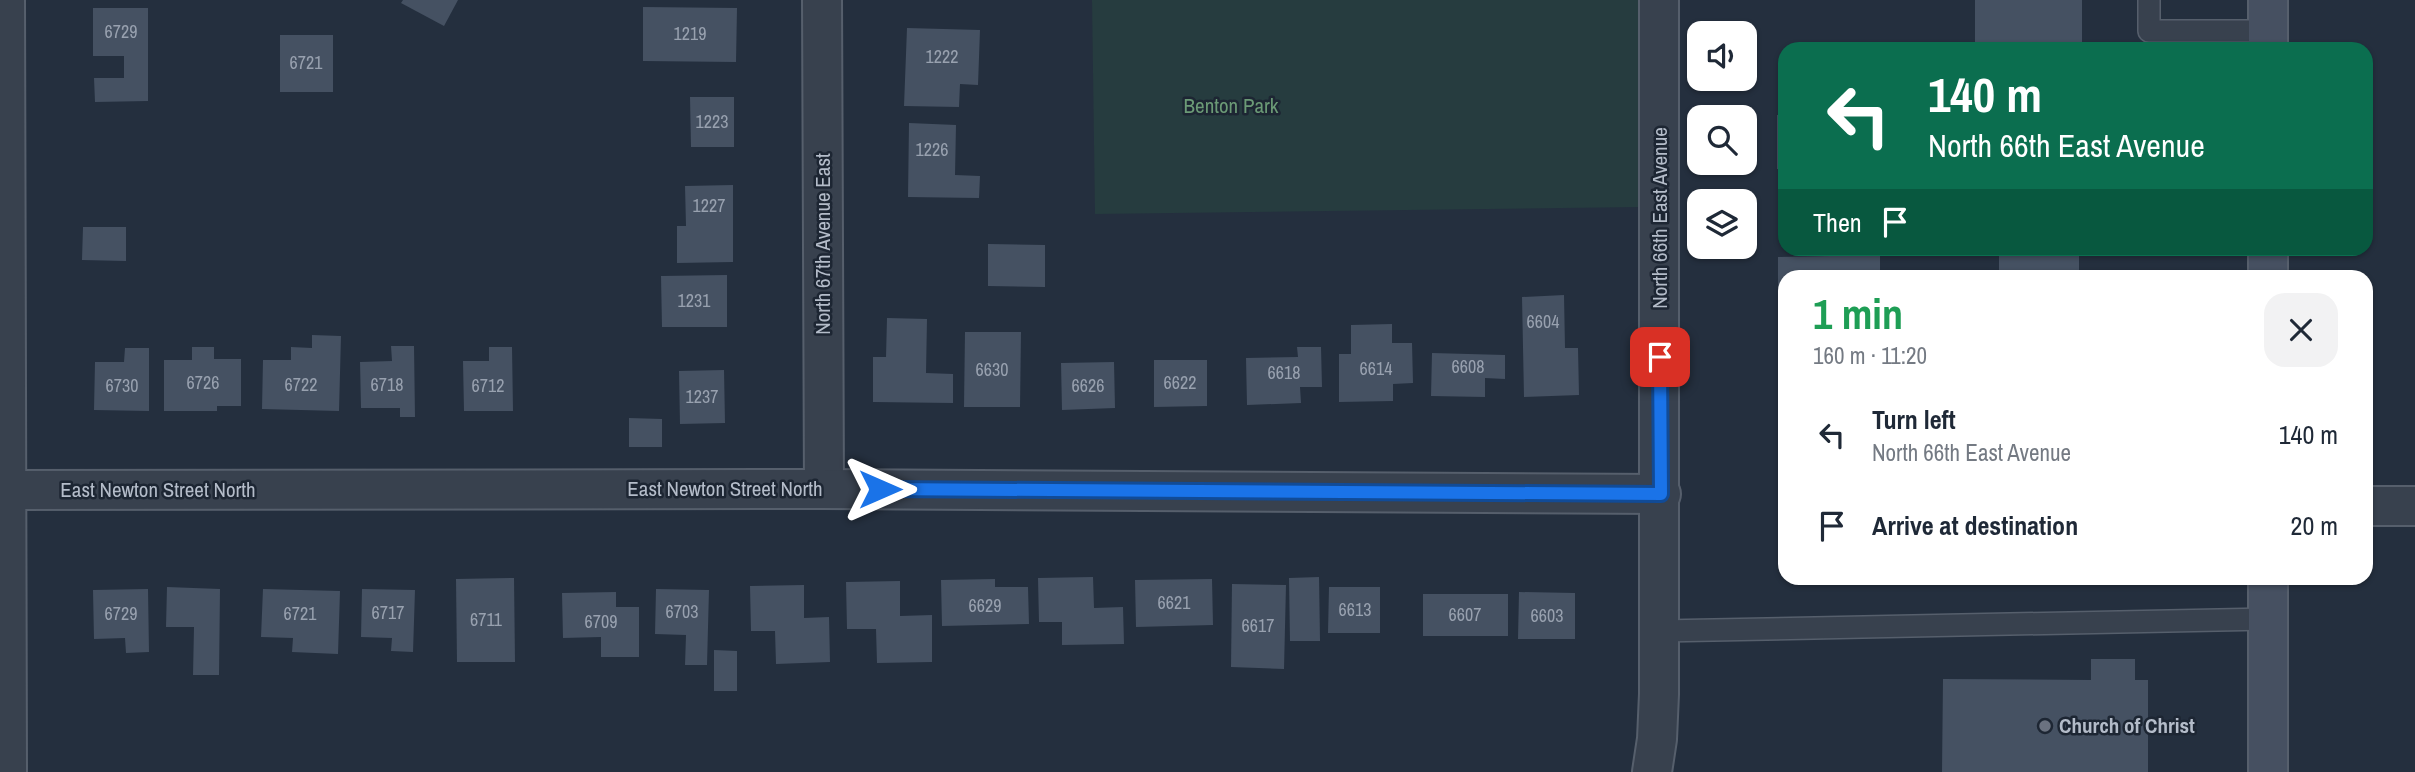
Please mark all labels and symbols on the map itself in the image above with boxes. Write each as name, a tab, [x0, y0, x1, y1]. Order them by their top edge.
house number: 6729	[105, 19, 137, 44]
house number: 1219	[674, 21, 706, 46]
house number: 1222	[926, 44, 958, 69]
house number: 6721	[290, 50, 323, 75]
park label: Benton Park	[1184, 91, 1279, 120]
house number: 1223	[696, 109, 728, 134]
street label: North 66th East Avenue	[1645, 127, 1674, 309]
house number: 1226	[916, 137, 948, 162]
street label: North 67th Avenue East	[808, 153, 837, 335]
house number: 1227	[693, 193, 725, 218]
house number: 1231	[678, 288, 711, 313]
house number: 6604	[1527, 309, 1559, 334]
pin	[1630, 327, 1690, 387]
house number: 6608	[1452, 354, 1484, 379]
house number: 6614	[1360, 356, 1392, 381]
house number: 6630	[976, 357, 1008, 382]
house number: 6618	[1268, 360, 1300, 385]
house number: 6726	[187, 370, 219, 395]
house number: 6622	[1164, 370, 1196, 395]
house number: 6722	[285, 372, 317, 397]
house number: 6718	[371, 372, 403, 397]
house number: 6730	[106, 373, 138, 398]
house number: 6712	[472, 373, 504, 398]
house number: 6626	[1072, 373, 1104, 398]
house number: 1237	[686, 384, 718, 409]
position arrow	[843, 452, 917, 526]
street label: East Newton Street North	[627, 474, 823, 503]
street label: East Newton Street North	[60, 475, 256, 504]
house number: 6621	[1158, 590, 1191, 615]
house number: 6629	[969, 593, 1001, 618]
house number: 6613	[1339, 597, 1371, 622]
house number: 6703	[666, 599, 698, 624]
house number: 6717	[372, 600, 404, 625]
house number: 6729	[105, 601, 137, 626]
house number: 6721	[284, 601, 317, 626]
house number: 6607	[1449, 602, 1481, 627]
house number: 6603	[1531, 603, 1563, 628]
house number: 6711	[470, 607, 503, 632]
house number: 6709	[585, 609, 617, 634]
house number: 6617	[1242, 613, 1274, 638]
place label: Church of Christ	[2059, 711, 2195, 740]
marker: Church of Christ	[2037, 718, 2053, 734]

